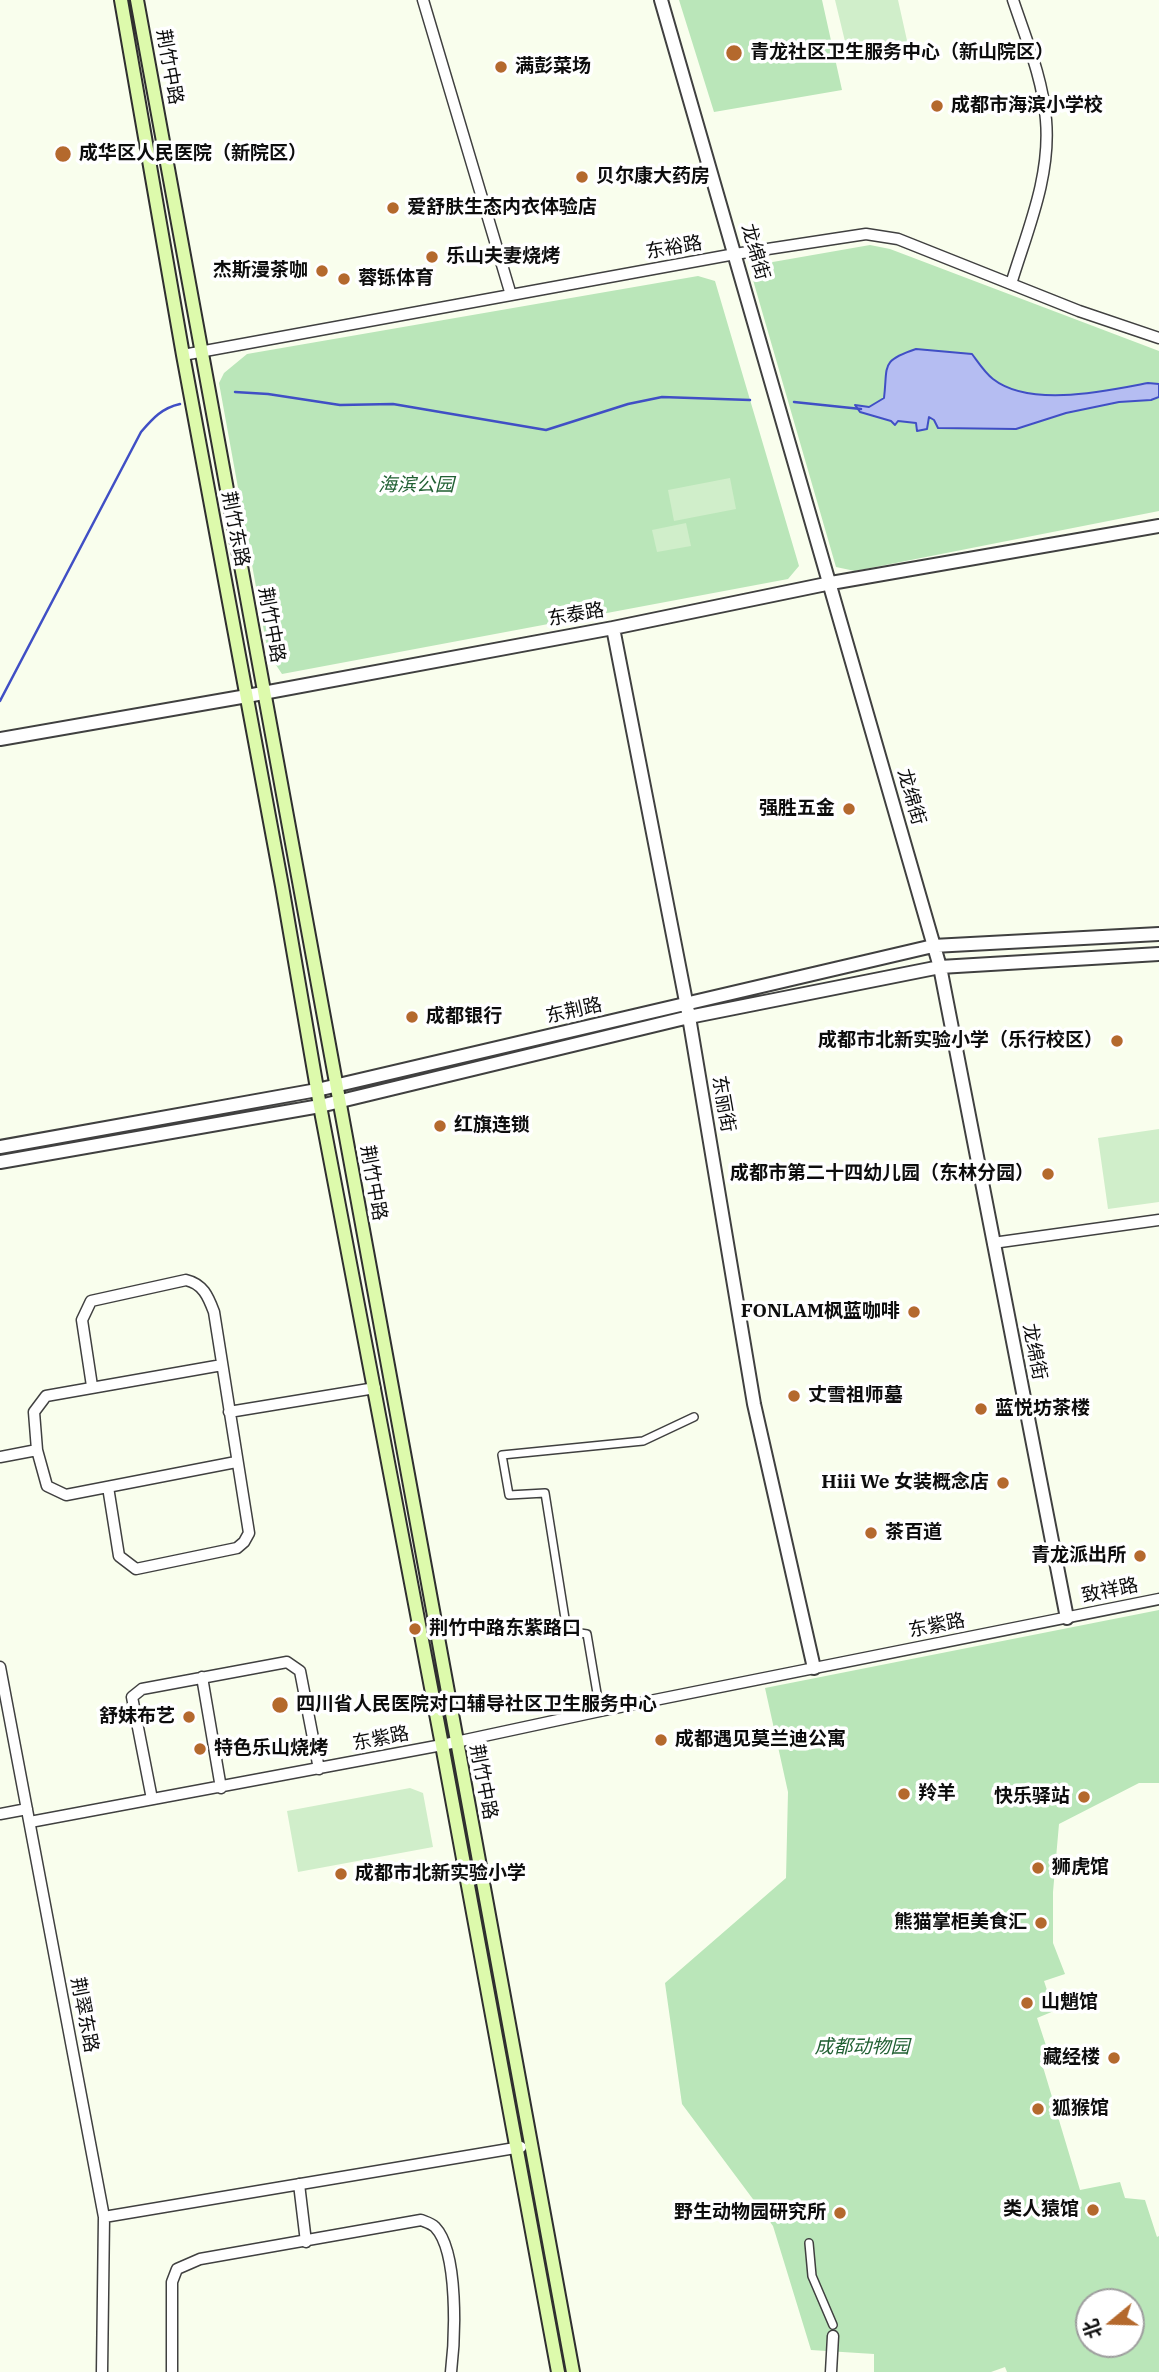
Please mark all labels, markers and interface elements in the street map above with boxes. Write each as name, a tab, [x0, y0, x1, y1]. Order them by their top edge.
street label: 荆竹中路	[151, 28, 187, 106]
place label: 青龙社区卫生服务中心（新山院区）	[750, 42, 1054, 64]
marker: 青龙社区卫生服务中心（新山院区）	[724, 43, 744, 63]
place label: 满彭菜场	[515, 56, 591, 78]
marker: 满彭菜场	[493, 59, 509, 75]
place label: 成都市海滨小学校	[951, 95, 1103, 117]
marker: 成都市海滨小学校	[929, 98, 945, 114]
place label: 成华区人民医院（新院区）	[79, 143, 307, 165]
marker: 成华区人民医院（新院区）	[53, 144, 73, 164]
place label: 贝尔康大药房	[596, 166, 710, 188]
marker: 贝尔康大药房	[574, 169, 590, 185]
place label: 爱舒肤生态内衣体验店	[407, 197, 597, 219]
marker: 爱舒肤生态内衣体验店	[385, 200, 401, 216]
street label: 龙绵街	[736, 221, 774, 283]
street label: 东裕路	[644, 232, 704, 264]
place label: 乐山夫妻烧烤	[446, 246, 560, 268]
marker: 乐山夫妻烧烤	[424, 249, 440, 265]
place label: 杰斯漫茶咖	[213, 260, 308, 282]
marker: 杰斯漫茶咖	[314, 263, 330, 279]
place label: 蓉铄体育	[358, 268, 434, 290]
marker: 蓉铄体育	[336, 271, 352, 287]
park label: 海滨公园	[378, 475, 454, 497]
street label: 荆竹东路	[217, 490, 253, 568]
street label: 荆竹中路	[253, 586, 289, 664]
street label: 东泰路	[546, 599, 606, 631]
street label: 龙绵街	[892, 766, 930, 828]
place label: 强胜五金	[759, 798, 835, 820]
marker: 强胜五金	[841, 801, 857, 817]
street label: 东荆路	[544, 993, 604, 1029]
place label: 成都银行	[426, 1006, 502, 1028]
marker: 成都银行	[404, 1009, 420, 1025]
place label: 成都市北新实验小学（乐行校区）	[818, 1030, 1103, 1052]
marker: 成都市北新实验小学（乐行校区）	[1109, 1033, 1125, 1049]
street label: 东丽街	[707, 1074, 739, 1134]
place label: 红旗连锁	[454, 1115, 530, 1137]
marker: 红旗连锁	[432, 1118, 448, 1134]
street label: 荆竹中路	[355, 1144, 391, 1222]
place label: 成都市第二十四幼儿园（东林分园）	[730, 1163, 1034, 1185]
marker: 成都市第二十四幼儿园（东林分园）	[1040, 1166, 1056, 1182]
place label: FONLAM枫蓝咖啡	[741, 1301, 900, 1323]
marker: FONLAM枫蓝咖啡	[906, 1304, 922, 1320]
street label: 龙绵街	[1017, 1322, 1051, 1382]
place label: 丈雪祖师墓	[808, 1385, 903, 1407]
marker: 丈雪祖师墓	[786, 1388, 802, 1404]
place label: 蓝悦坊茶楼	[995, 1398, 1090, 1420]
marker: 蓝悦坊茶楼	[973, 1401, 989, 1417]
place label: Hiii We 女装概念店	[821, 1472, 989, 1494]
marker: Hiii We 女装概念店	[995, 1475, 1011, 1491]
place label: 茶百道	[885, 1522, 942, 1544]
marker: 茶百道	[863, 1525, 879, 1541]
place label: 青龙派出所	[1031, 1545, 1126, 1567]
marker: 青龙派出所	[1132, 1548, 1148, 1564]
street label: 致祥路	[1080, 1574, 1140, 1608]
street label: 东紫路	[907, 1609, 967, 1643]
place label: 荆竹中路东紫路口	[429, 1618, 581, 1640]
marker: 荆竹中路东紫路口	[407, 1621, 423, 1637]
place label: 四川省人民医院对口辅导社区卫生服务中心	[296, 1694, 657, 1716]
marker: 四川省人民医院对口辅导社区卫生服务中心	[270, 1695, 290, 1715]
place label: 舒妹布艺	[99, 1706, 175, 1728]
marker: 舒妹布艺	[181, 1709, 197, 1725]
street label: 东紫路	[351, 1722, 411, 1756]
place label: 成都遇见莫兰迪公寓	[675, 1729, 846, 1751]
marker: 成都遇见莫兰迪公寓	[653, 1732, 669, 1748]
place label: 特色乐山烧烤	[214, 1738, 328, 1760]
marker: 特色乐山烧烤	[192, 1741, 208, 1757]
street label: 荆竹中路	[465, 1743, 501, 1821]
place label: 羚羊	[918, 1783, 956, 1805]
marker: 羚羊	[896, 1786, 912, 1802]
place label: 快乐驿站	[994, 1786, 1070, 1808]
marker: 快乐驿站	[1076, 1789, 1092, 1805]
place label: 狮虎馆	[1052, 1857, 1109, 1879]
marker: 狮虎馆	[1030, 1860, 1046, 1876]
place label: 成都市北新实验小学	[355, 1863, 526, 1885]
marker: 成都市北新实验小学	[333, 1866, 349, 1882]
place label: 熊猫掌柜美食汇	[894, 1912, 1027, 1934]
marker: 熊猫掌柜美食汇	[1033, 1915, 1049, 1931]
street label: 荆翠东路	[66, 1976, 102, 2054]
place label: 山魈馆	[1041, 1992, 1098, 2014]
marker: 山魈馆	[1019, 1995, 1035, 2011]
park label: 成都动物园	[815, 2037, 909, 2059]
place label: 藏经楼	[1043, 2047, 1100, 2069]
marker: 藏经楼	[1106, 2050, 1122, 2066]
place label: 狐猴馆	[1052, 2098, 1109, 2120]
marker: 狐猴馆	[1030, 2101, 1046, 2117]
place label: 类人猿馆	[1003, 2199, 1079, 2221]
place label: 野生动物园研究所	[674, 2202, 826, 2224]
marker: 类人猿馆	[1085, 2202, 1101, 2218]
marker: 野生动物园研究所	[832, 2205, 848, 2221]
north arrow	[1075, 2288, 1145, 2358]
text: 北	[1078, 2316, 1106, 2342]

